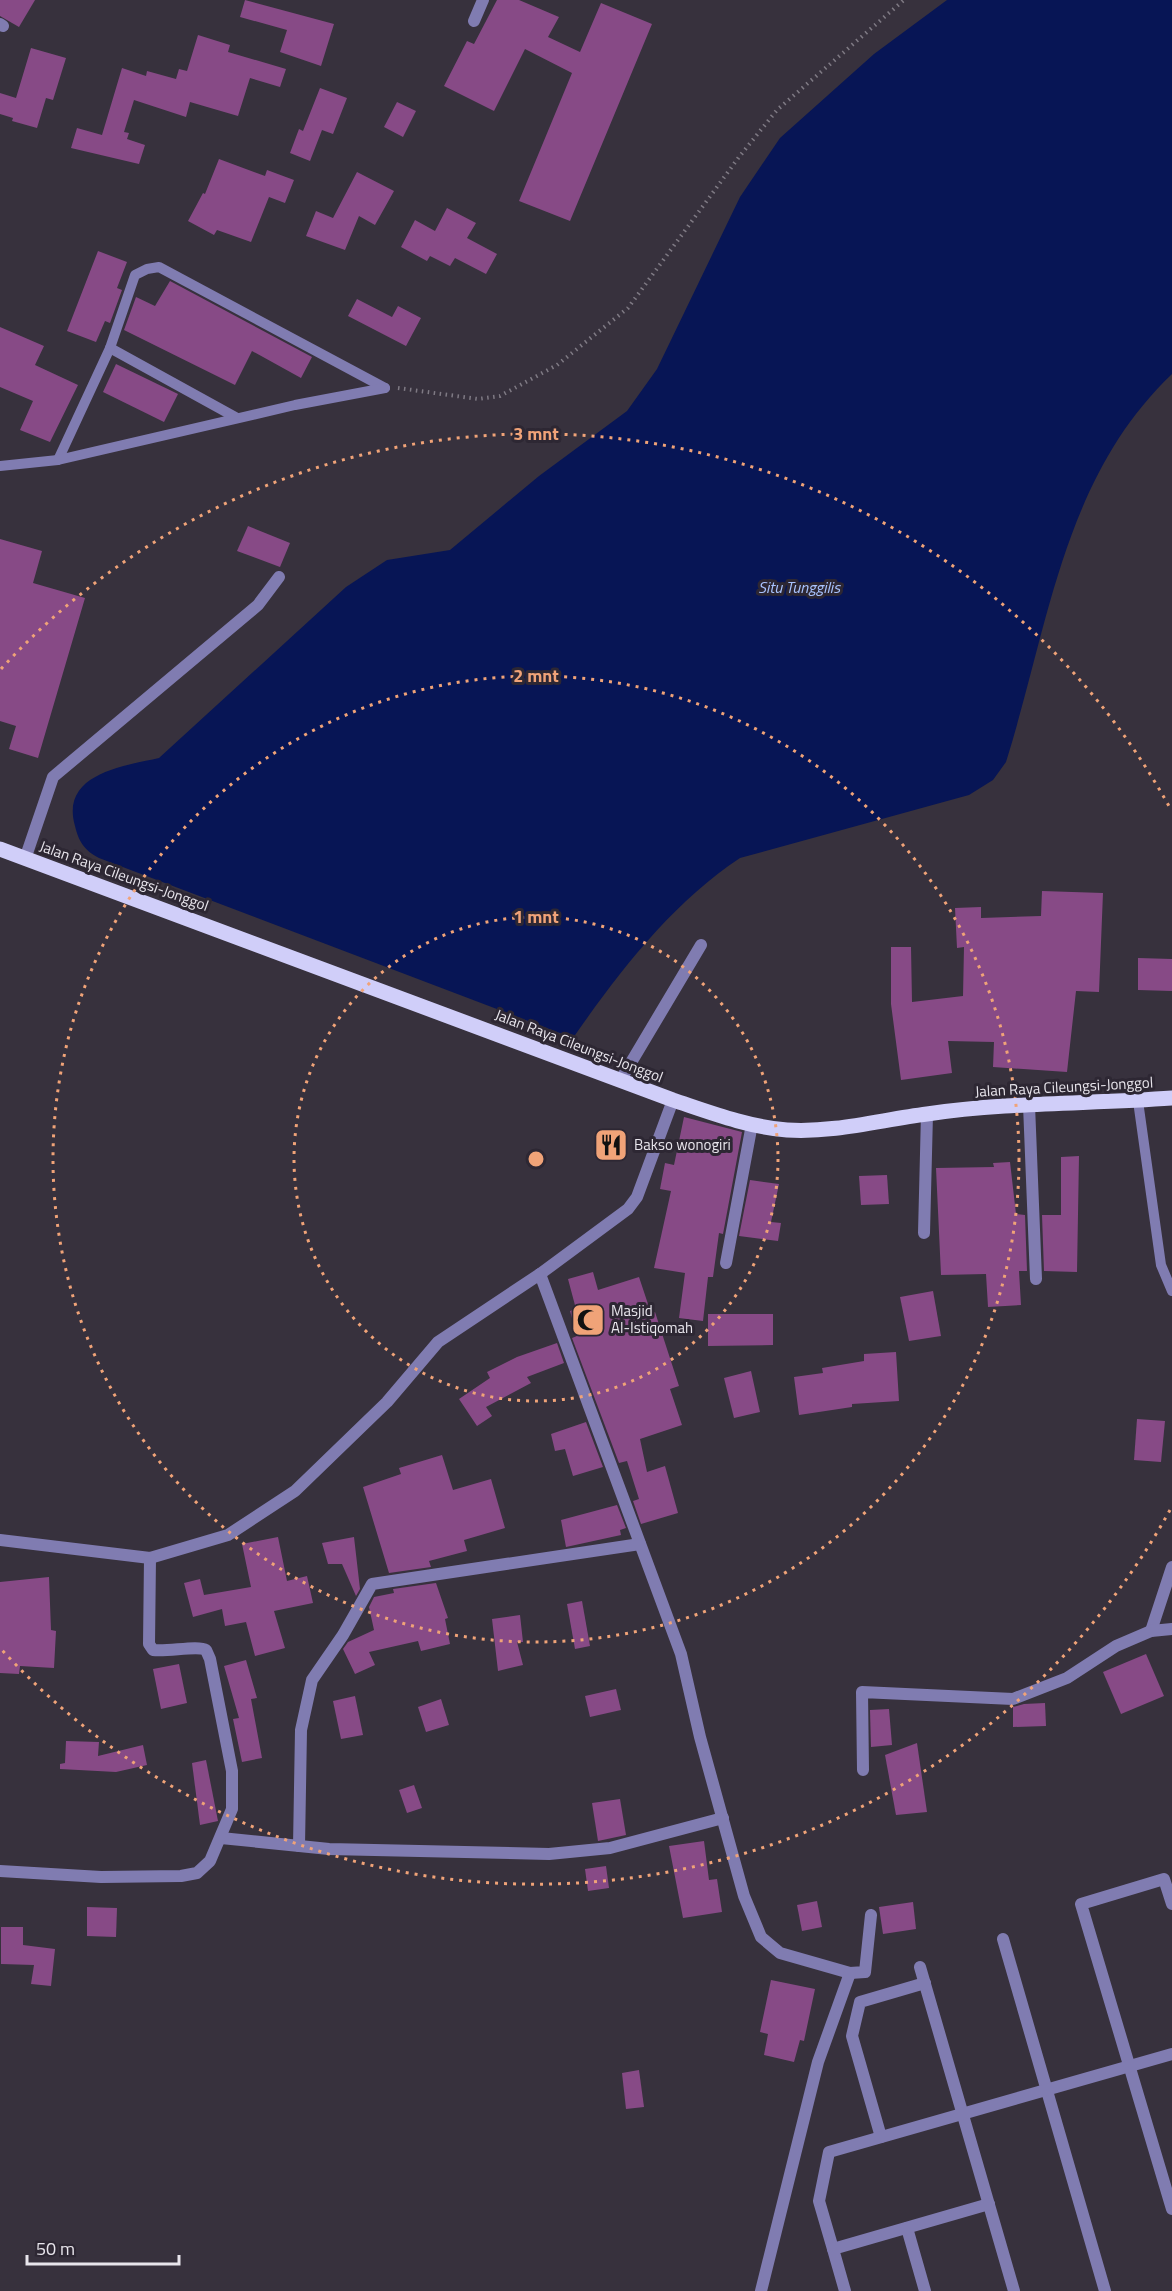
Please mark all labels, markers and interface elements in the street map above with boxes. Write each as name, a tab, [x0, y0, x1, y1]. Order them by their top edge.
text: 3 mnt	[513, 420, 559, 447]
water label: Situ Tunggilis	[758, 575, 841, 599]
text: 2 mnt	[513, 662, 559, 689]
street label: Jalan Raya Cileungsi-Jonggol	[36, 834, 212, 917]
text: 1 mnt	[513, 903, 559, 930]
street label: Jalan Raya Cileungsi-Jonggol	[492, 1003, 667, 1088]
street label: Jalan Raya Cileungsi-Jonggol	[974, 1070, 1154, 1103]
restaurant icon: Bakso wonogiri	[593, 1127, 629, 1163]
place label: Bakso wonogiri	[634, 1133, 731, 1156]
centre of rings	[526, 1149, 546, 1169]
place label: Masjid Al-Istiqomah	[611, 1299, 693, 1339]
mosque icon: Masjid Al-Istiqomah	[570, 1302, 606, 1338]
scale bar	[27, 2228, 178, 2266]
text: 50 m	[36, 2235, 75, 2262]

